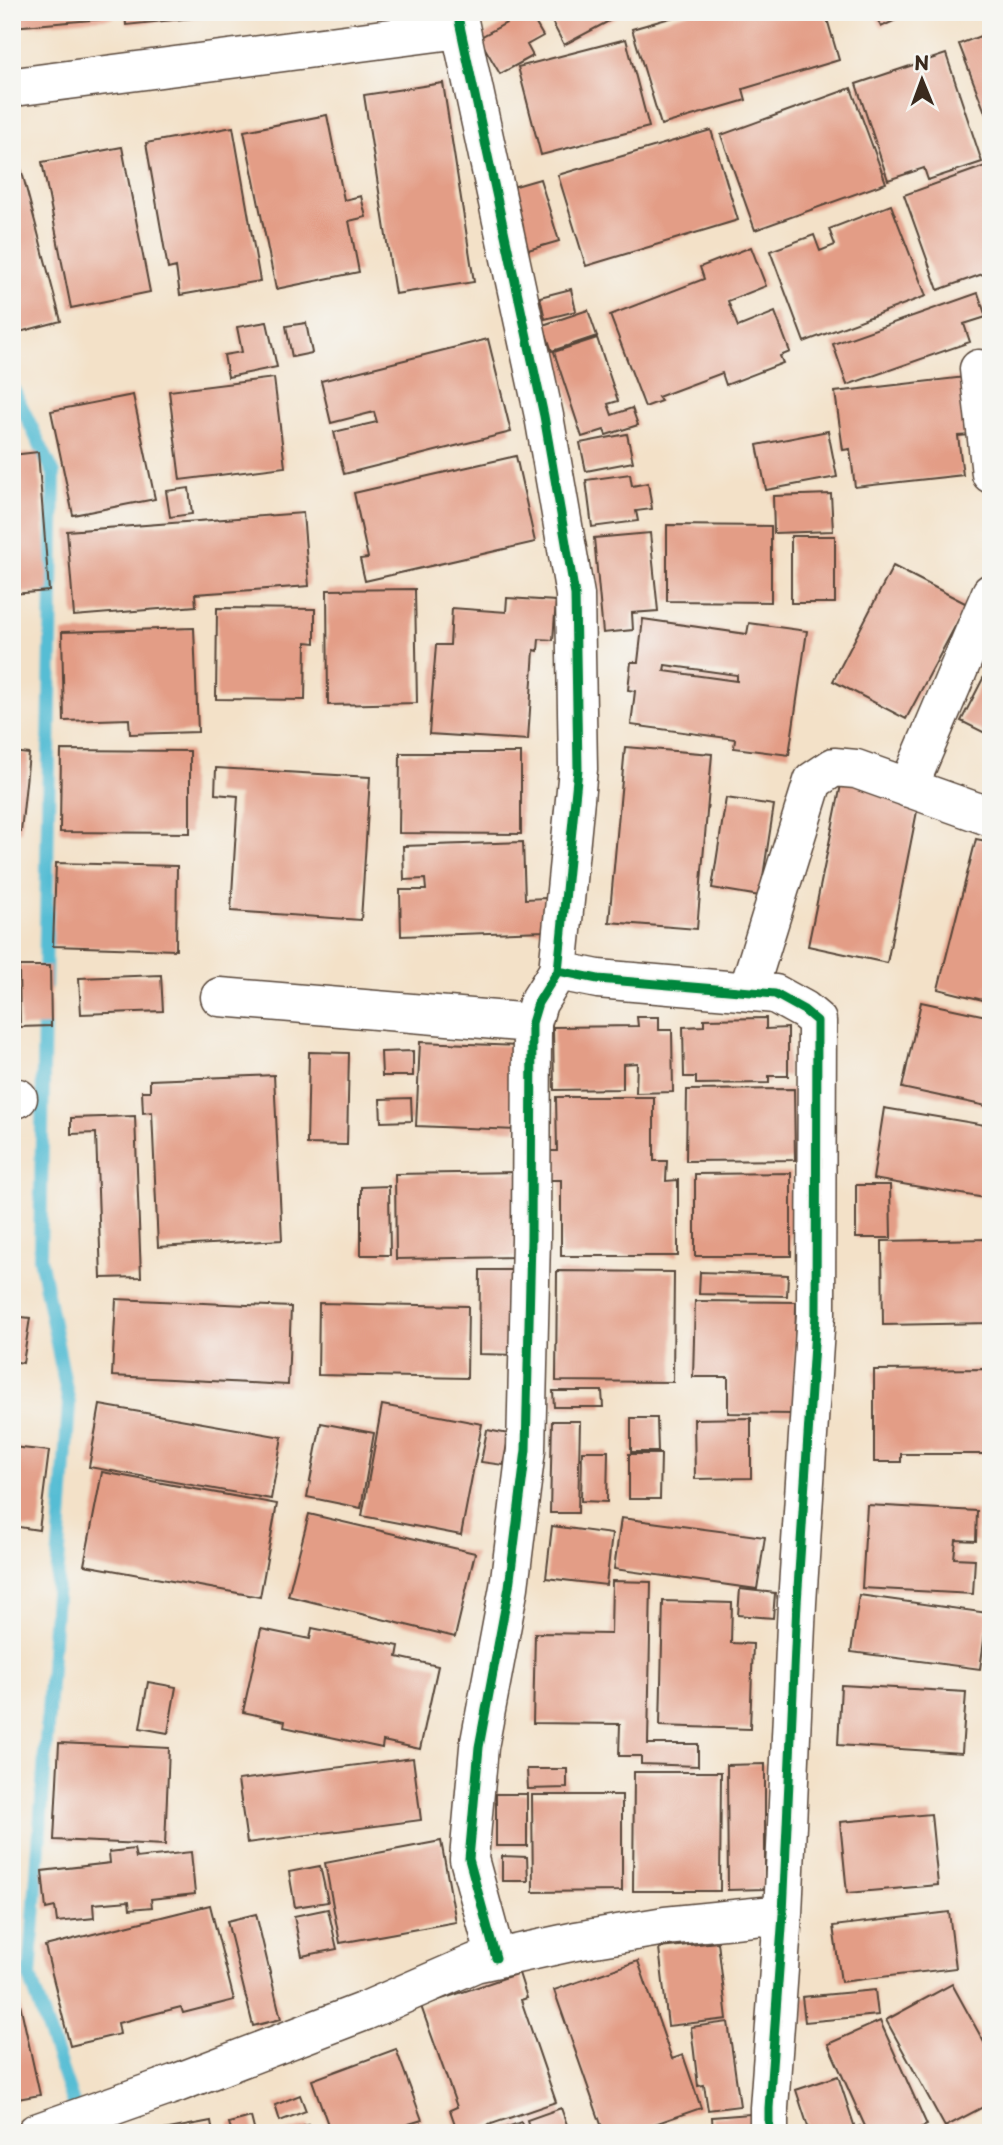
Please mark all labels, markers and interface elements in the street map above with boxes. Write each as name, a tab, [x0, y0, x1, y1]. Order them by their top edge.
north arrow	[888, 46, 958, 116]
text: N	[914, 48, 929, 76]

